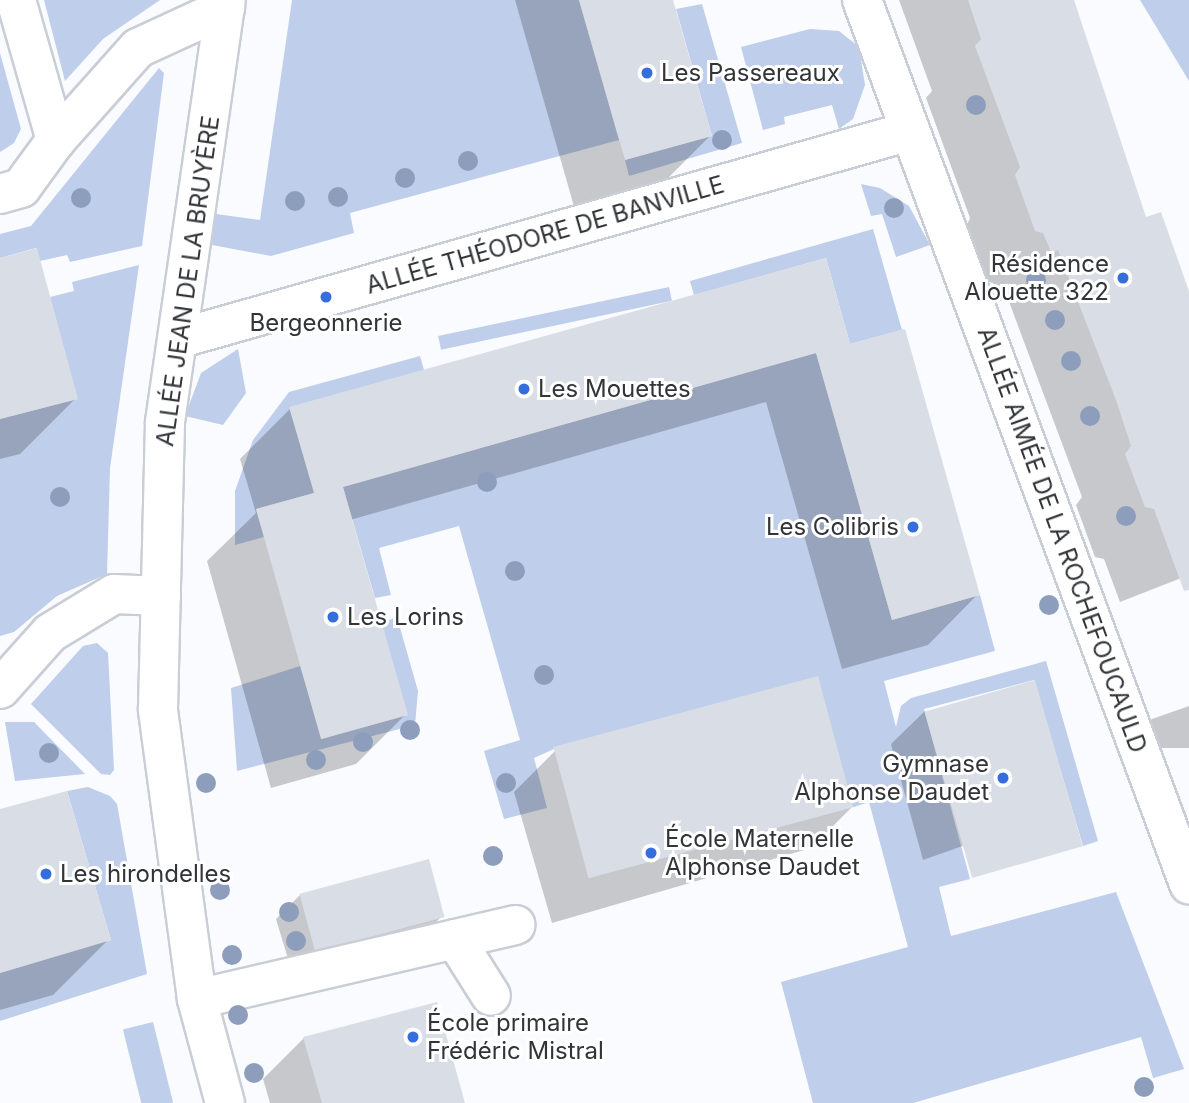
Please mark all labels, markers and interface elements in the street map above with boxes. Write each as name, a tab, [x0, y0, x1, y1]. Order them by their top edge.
place label: Les Passereaux	[661, 59, 840, 87]
marker: Les Passereaux	[639, 65, 655, 81]
street label: ALLÉE JEAN DE LA BRUYÈRE	[151, 114, 225, 448]
street label: ALLÉE THÉODORE DE BANVILLE	[363, 170, 727, 300]
place label: Résidence Alouette 322	[964, 250, 1109, 306]
marker: Résidence Alouette 322	[1115, 270, 1131, 286]
marker: Bergeonnerie	[318, 289, 334, 305]
place label: Bergeonnerie	[249, 309, 402, 337]
street label: ALLÉE AIMÉE DE LA ROCHEFOUCAULD	[971, 323, 1153, 757]
place label: Les Mouettes	[538, 375, 691, 403]
marker: Les Mouettes	[516, 381, 532, 397]
place label: Les Colibris	[766, 513, 899, 541]
marker: Les Colibris	[905, 519, 921, 535]
place label: Les Lorins	[347, 603, 464, 631]
marker: Les Lorins	[325, 609, 341, 625]
place label: Gymnase Alphonse Daudet	[794, 750, 989, 806]
marker: Gymnase Alphonse Daudet	[995, 770, 1011, 786]
place label: École Maternelle Alphonse Daudet	[665, 825, 860, 881]
marker: École Maternelle Alphonse Daudet	[643, 845, 659, 861]
place label: Les hirondelles	[60, 860, 231, 888]
marker: Les hirondelles	[38, 866, 54, 882]
place label: École primaire Frédéric Mistral	[427, 1009, 604, 1065]
marker: École primaire Frédéric Mistral	[405, 1029, 421, 1045]

